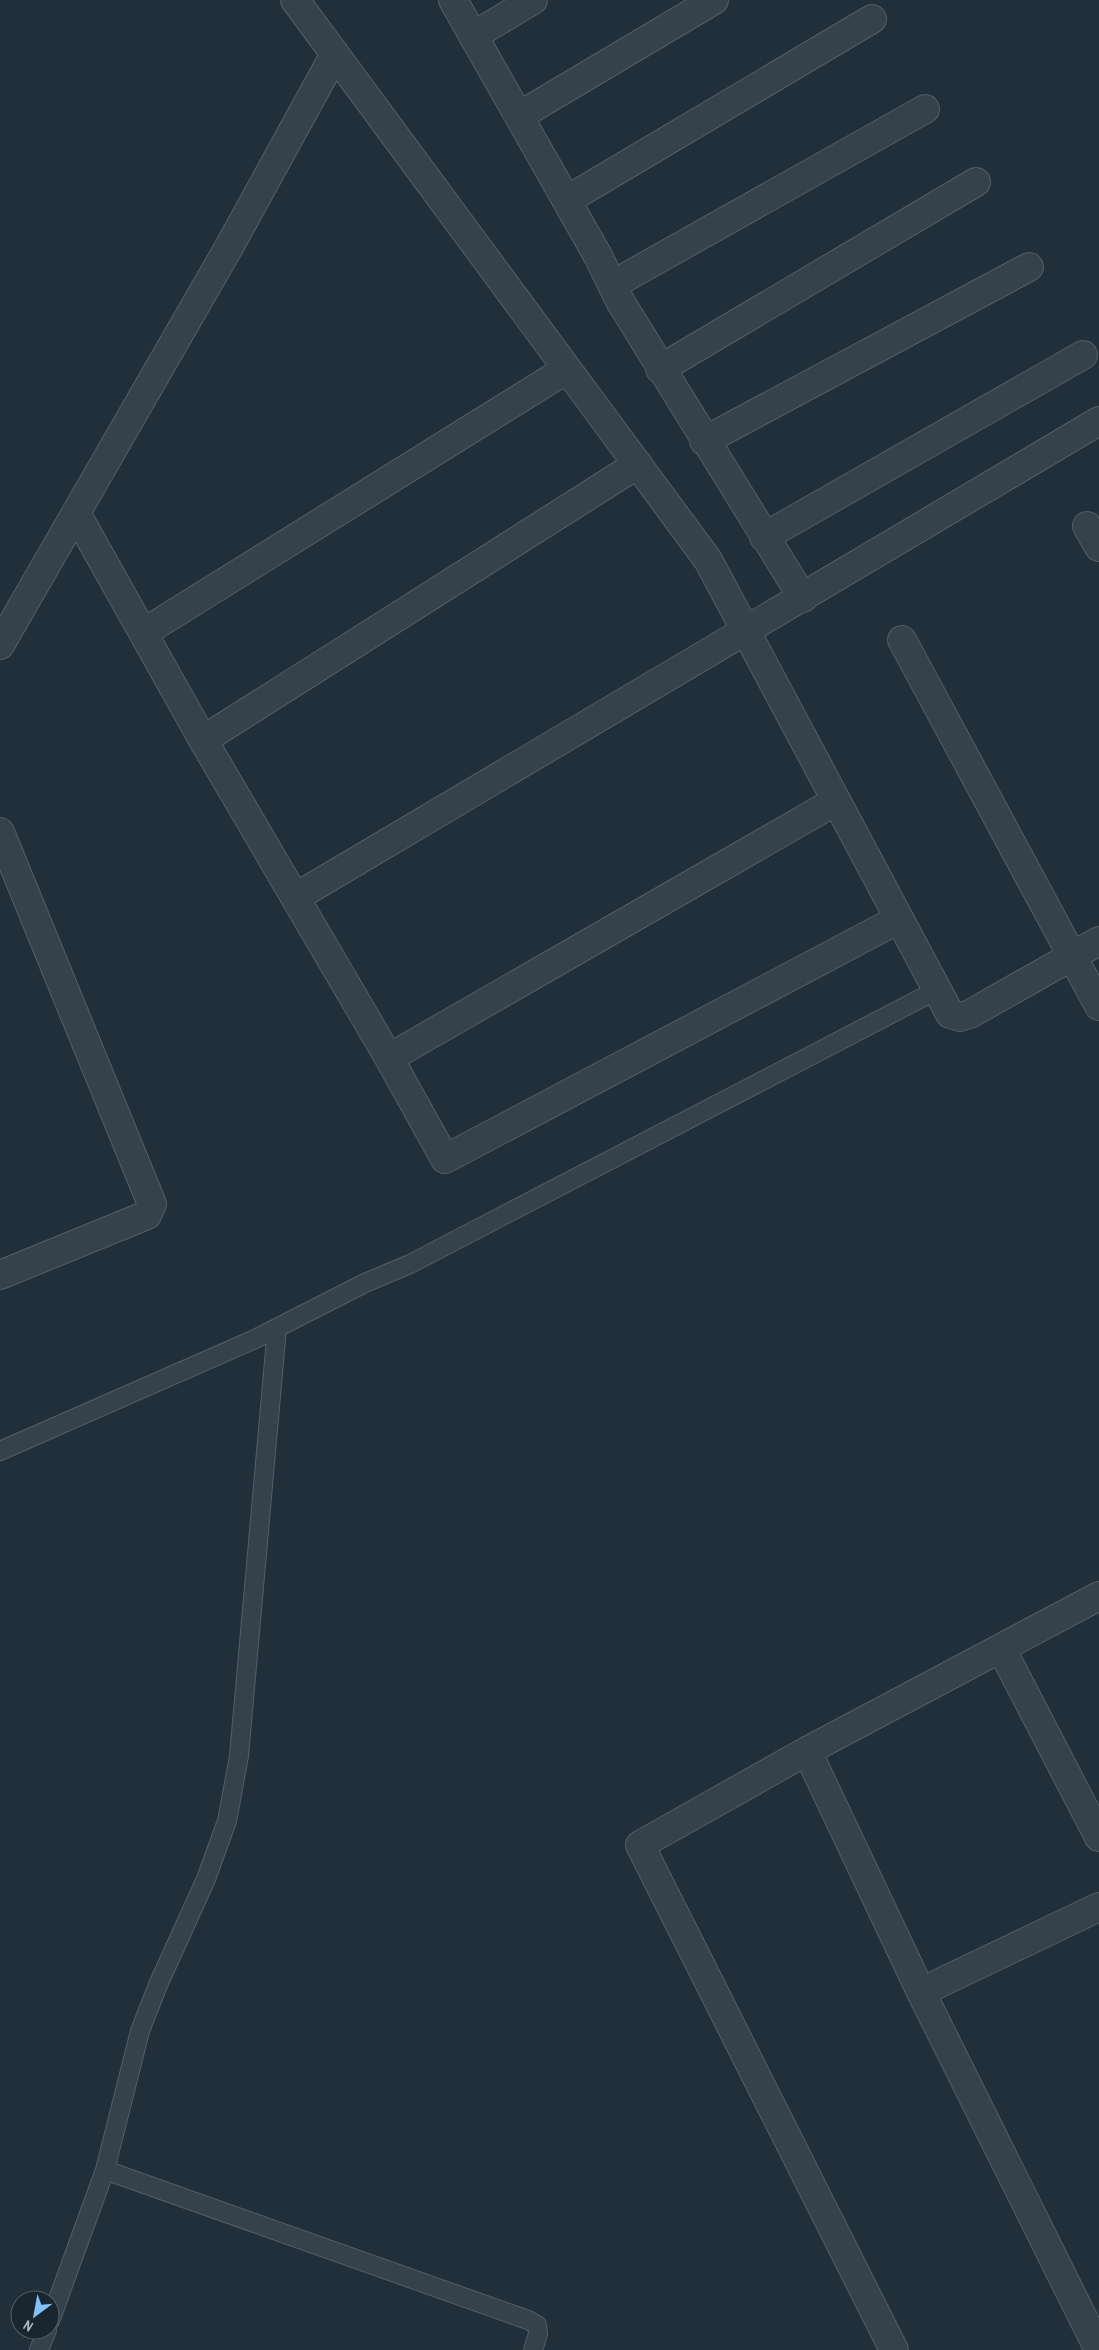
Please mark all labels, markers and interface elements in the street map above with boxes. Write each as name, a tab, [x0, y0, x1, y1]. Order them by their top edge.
north arrow	[10, 2290, 60, 2340]
text: N	[20, 2316, 36, 2336]

